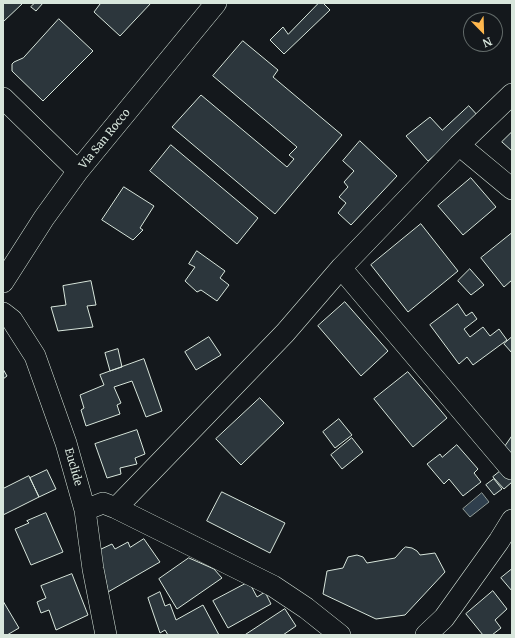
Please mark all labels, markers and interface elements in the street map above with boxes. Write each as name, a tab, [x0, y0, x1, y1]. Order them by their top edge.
north arrow	[463, 12, 503, 52]
text: N	[481, 34, 494, 50]
street label: Via San Rocco	[77, 106, 133, 172]
street label: Euclide	[61, 447, 85, 487]

